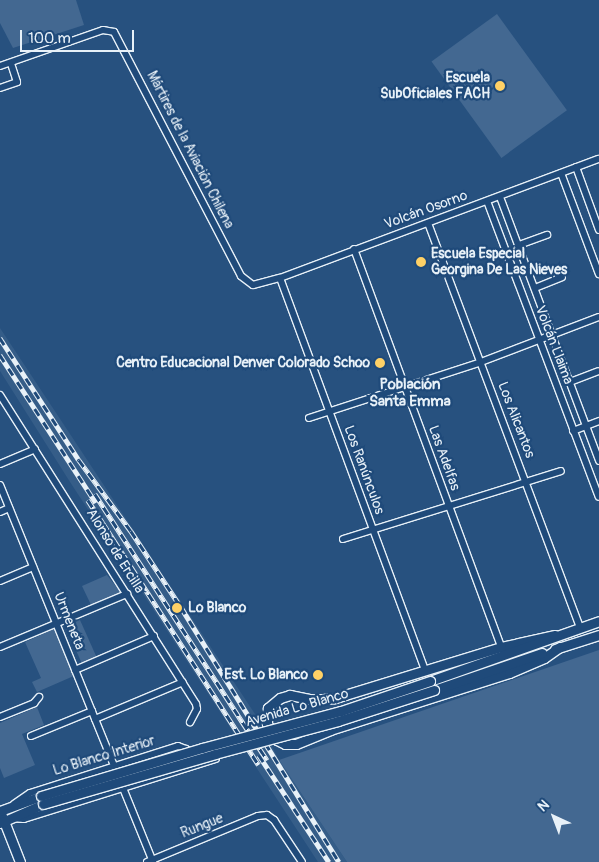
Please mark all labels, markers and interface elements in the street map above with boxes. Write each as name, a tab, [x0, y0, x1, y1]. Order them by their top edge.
scale bar	[22, 20, 136, 52]
text: 100 m	[28, 29, 71, 48]
street label: Mártires de la Aviación Chilena	[143, 68, 237, 232]
place label: Escuela SubOficiales FACH	[380, 70, 490, 102]
marker: Escuela SubOficiales FACH	[494, 80, 506, 92]
street label: Volcán Osorno	[382, 187, 470, 233]
place label: Escuela Especial Georgina De Las Nieves	[431, 246, 567, 278]
marker: Escuela Especial Georgina De Las Nieves	[415, 256, 427, 268]
street label: Volcán Llaima	[531, 303, 577, 387]
place label: Centro Educacional Denver Colorado Schoo	[116, 355, 370, 371]
marker: Centro Educacional Denver Colorado Schoo	[374, 357, 386, 369]
district label: Población Santa Emma	[369, 375, 451, 410]
street label: Los Alicantos	[494, 380, 538, 460]
street label: Los Ranúnculos	[340, 423, 388, 517]
street label: Las Adelfas	[424, 423, 464, 493]
street label: Alonso de Ercilla	[82, 506, 148, 596]
street label: Urmeneta	[50, 590, 88, 652]
place label: Lo Blanco	[188, 600, 246, 616]
marker: Lo Blanco	[170, 601, 184, 615]
place label: Est. Lo Blanco	[224, 667, 308, 683]
marker: Est. Lo Blanco	[312, 669, 324, 681]
street label: Avenida Lo Blanco	[244, 685, 350, 731]
street label: Lo Blanco Interior	[51, 733, 157, 779]
north arrow	[529, 792, 579, 842]
text: N	[534, 796, 553, 815]
street label: Rungue	[178, 810, 226, 842]

